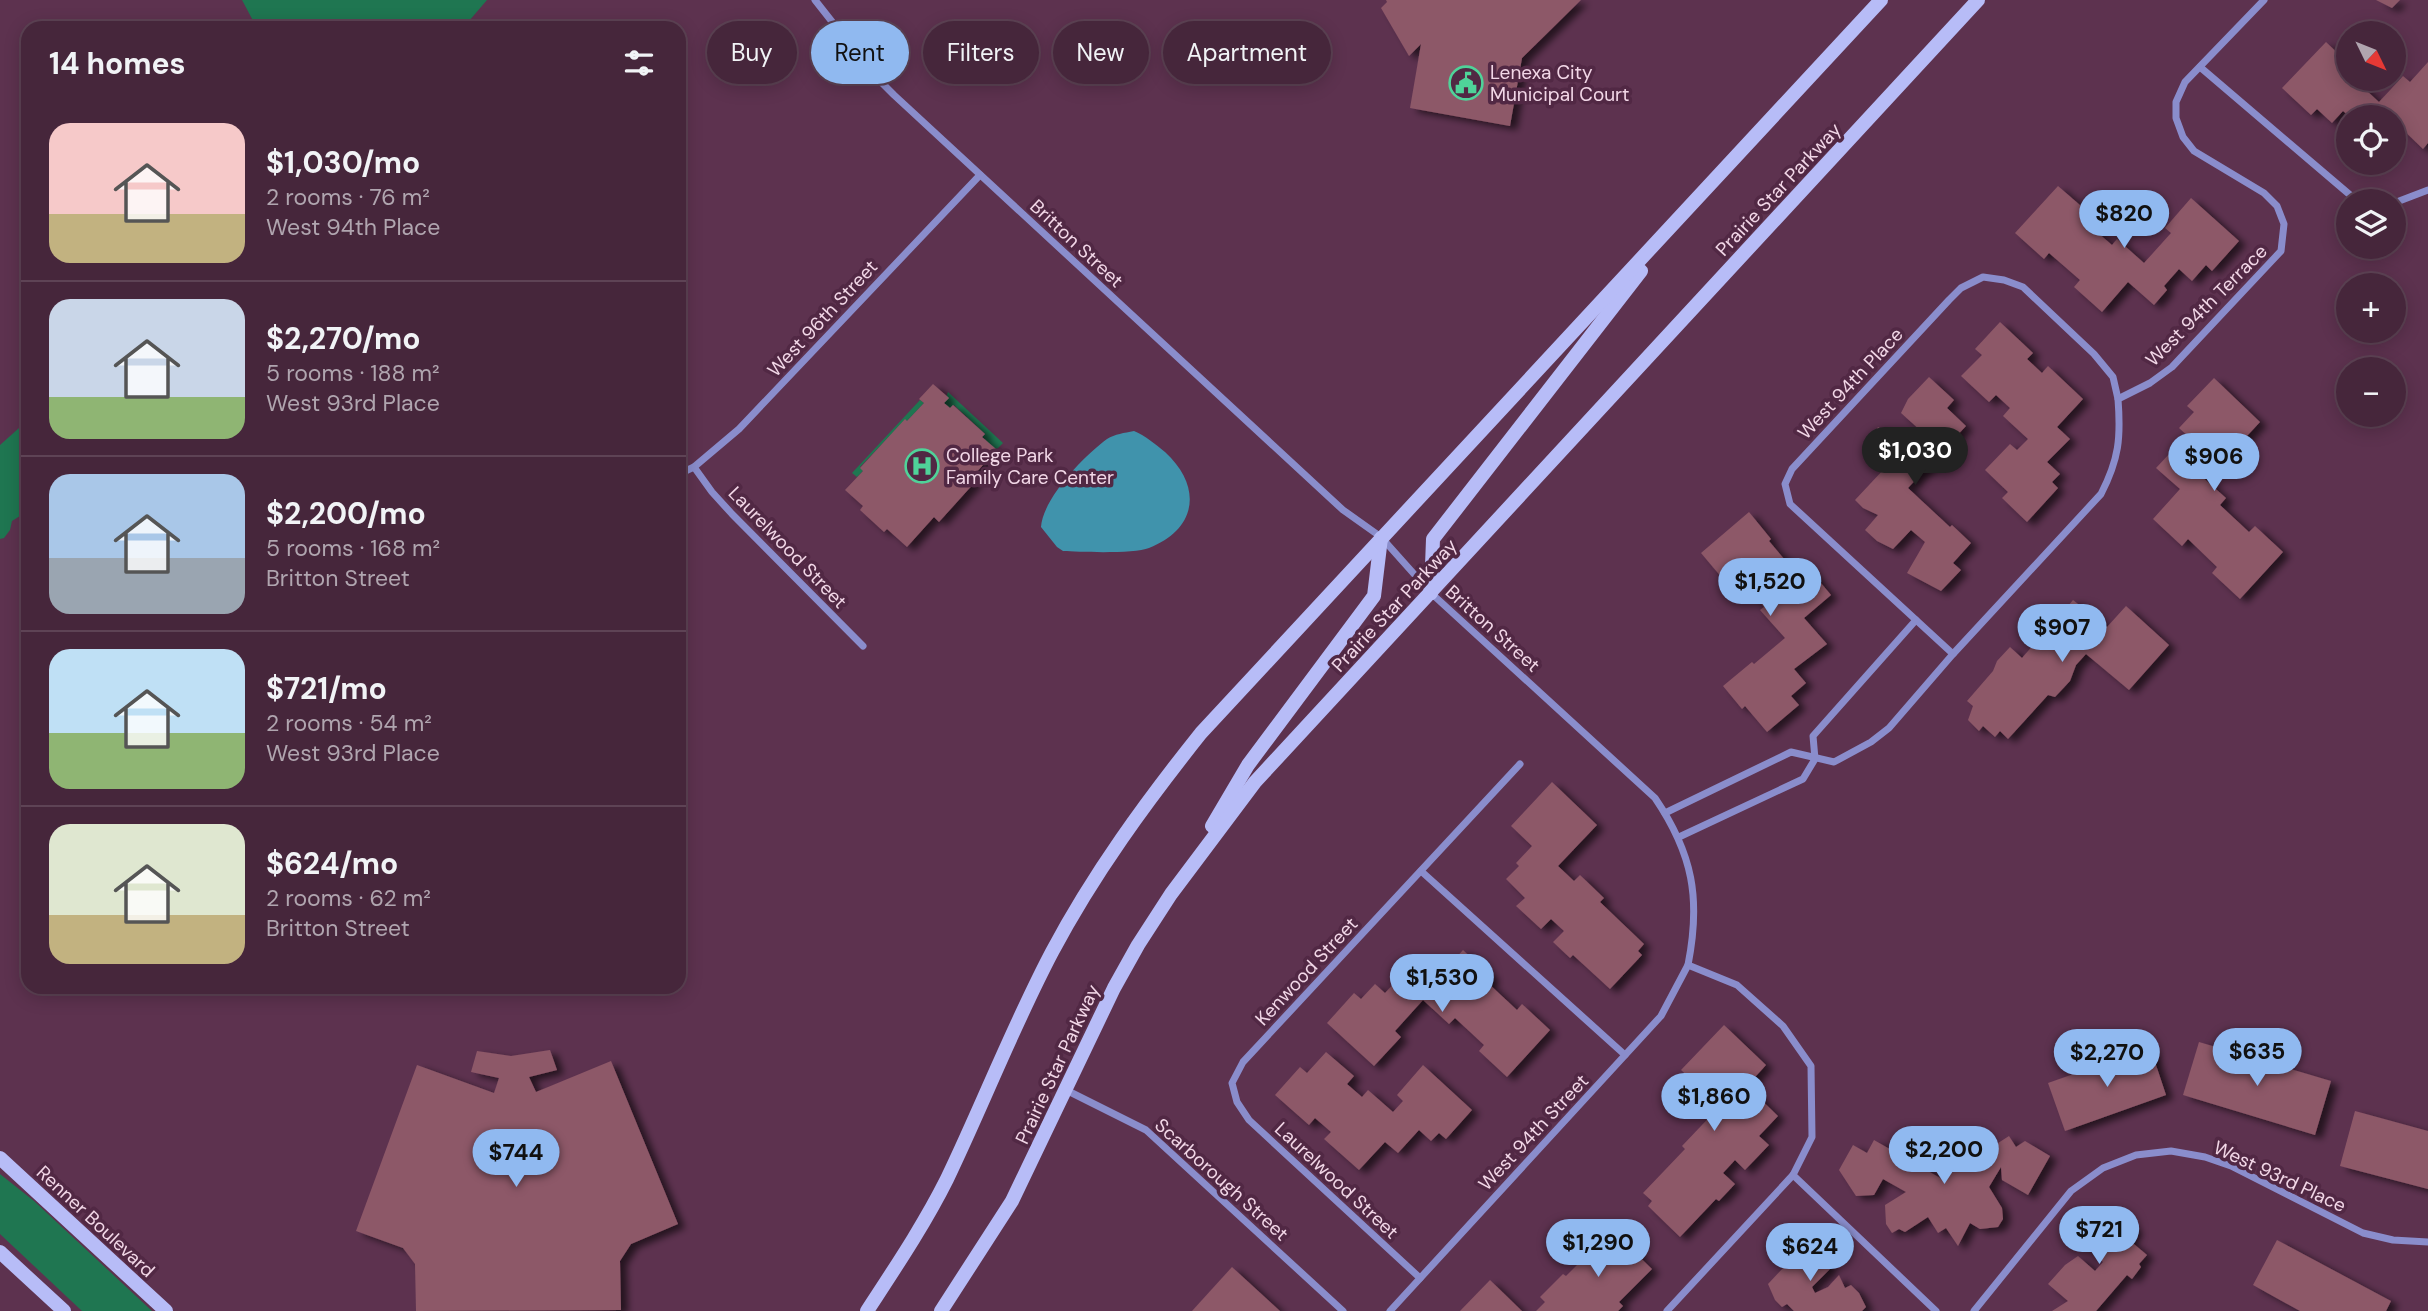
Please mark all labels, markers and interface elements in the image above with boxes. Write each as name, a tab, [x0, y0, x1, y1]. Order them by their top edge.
chip: Buy	[707, 21, 797, 84]
chip: Rent	[811, 21, 909, 84]
chip: Filters	[923, 21, 1039, 84]
chip: New	[1053, 21, 1149, 84]
chip: Apartment	[1163, 21, 1331, 84]
north arrow	[2336, 21, 2406, 91]
map controls	[2336, 21, 2406, 427]
text: 14 homes	[49, 44, 186, 83]
icon: filters	[620, 44, 658, 82]
place label: Lenexa City Municipal Court	[1490, 60, 1630, 107]
public building icon: Lenexa City Municipal Court	[1447, 64, 1485, 102]
button: locate	[2336, 105, 2406, 175]
street label: Prairie Star Parkway	[1710, 117, 1847, 261]
text: $1,030/mo	[266, 143, 420, 182]
icon: home	[105, 151, 189, 235]
text: 2 rooms · 76 m²	[266, 182, 430, 212]
button: layers	[2336, 189, 2406, 259]
pin: $820	[2083, 190, 2165, 250]
street label: Britton Street	[1025, 194, 1129, 293]
text: $820	[2095, 198, 2153, 228]
text: West 94th Place	[266, 212, 440, 242]
street label: West 94th Terrace	[2140, 239, 2273, 372]
street label: West 96th Street	[762, 255, 883, 382]
button: +	[2336, 273, 2406, 343]
text: $2,270/mo	[266, 319, 421, 358]
street label: West 94th Place	[1792, 322, 1909, 445]
icon: home	[105, 327, 189, 411]
button: −	[2336, 357, 2406, 427]
text: 5 rooms · 188 m²	[266, 358, 440, 388]
text: West 93rd Place	[266, 388, 440, 418]
pin: $1,030	[1858, 428, 1972, 487]
pin: $906	[2173, 434, 2255, 493]
text: $1,030	[1878, 435, 1952, 465]
text: $906	[2184, 441, 2244, 471]
place label: College Park Family Care Center	[946, 443, 1114, 490]
hospital icon: College Park Family Care Center	[903, 447, 941, 485]
street label: Laurelwood Street	[723, 481, 852, 614]
text: $2,200/mo	[266, 494, 426, 533]
icon: home	[105, 502, 189, 586]
text: 5 rooms · 168 m²	[266, 533, 440, 563]
street label: Prairie Star Parkway	[1326, 533, 1463, 677]
pin: $1,520	[1713, 558, 1827, 618]
text: Britton Street	[266, 563, 410, 593]
text: $1,520	[1734, 566, 1806, 596]
street label: Britton Street	[1440, 579, 1545, 677]
pin: $907	[2021, 604, 2103, 664]
text: $907	[2034, 612, 2090, 642]
text: $721/mo	[266, 669, 387, 708]
icon: home	[105, 677, 189, 761]
text: 2 rooms · 54 m²	[266, 708, 432, 738]
text: West 93rd Place	[266, 738, 440, 768]
text: $624/mo	[266, 844, 398, 883]
icon: home	[105, 852, 189, 936]
text: 2 rooms · 62 m²	[266, 883, 431, 913]
street label: Kenwood Street	[1250, 912, 1363, 1031]
text: Britton Street	[266, 913, 410, 943]
pin: $1,530	[1385, 954, 1499, 1014]
text: $1,530	[1406, 962, 1478, 992]
street label: Prairie Star Parkway	[1009, 980, 1106, 1148]
pin: $635	[2216, 1028, 2298, 1088]
pin: $2,270	[2050, 1030, 2164, 1089]
text: $635	[2229, 1036, 2285, 1066]
text: $2,270	[2070, 1037, 2144, 1067]
street label: West 94th Street	[1473, 1069, 1594, 1196]
pin: $1,860	[1657, 1074, 1771, 1133]
text: $1,860	[1677, 1081, 1751, 1111]
street label: Scarborough Street	[1150, 1113, 1294, 1246]
street label: Laurelwood Street	[1269, 1117, 1404, 1244]
pin: $2,200	[1887, 1126, 2001, 1186]
pin: $744	[475, 1130, 557, 1189]
text: $2,200	[1905, 1134, 1983, 1164]
street label: West 93rd Place	[2209, 1135, 2350, 1218]
text: $744	[489, 1137, 543, 1167]
street label: Renner Boulevard	[31, 1160, 160, 1283]
pin: $721	[2058, 1206, 2140, 1266]
text: $721	[2075, 1214, 2123, 1244]
pin: $1,290	[1541, 1220, 1655, 1279]
pin: $624	[1769, 1224, 1851, 1283]
text: $1,290	[1562, 1227, 1634, 1257]
text: $624	[1782, 1231, 1838, 1261]

